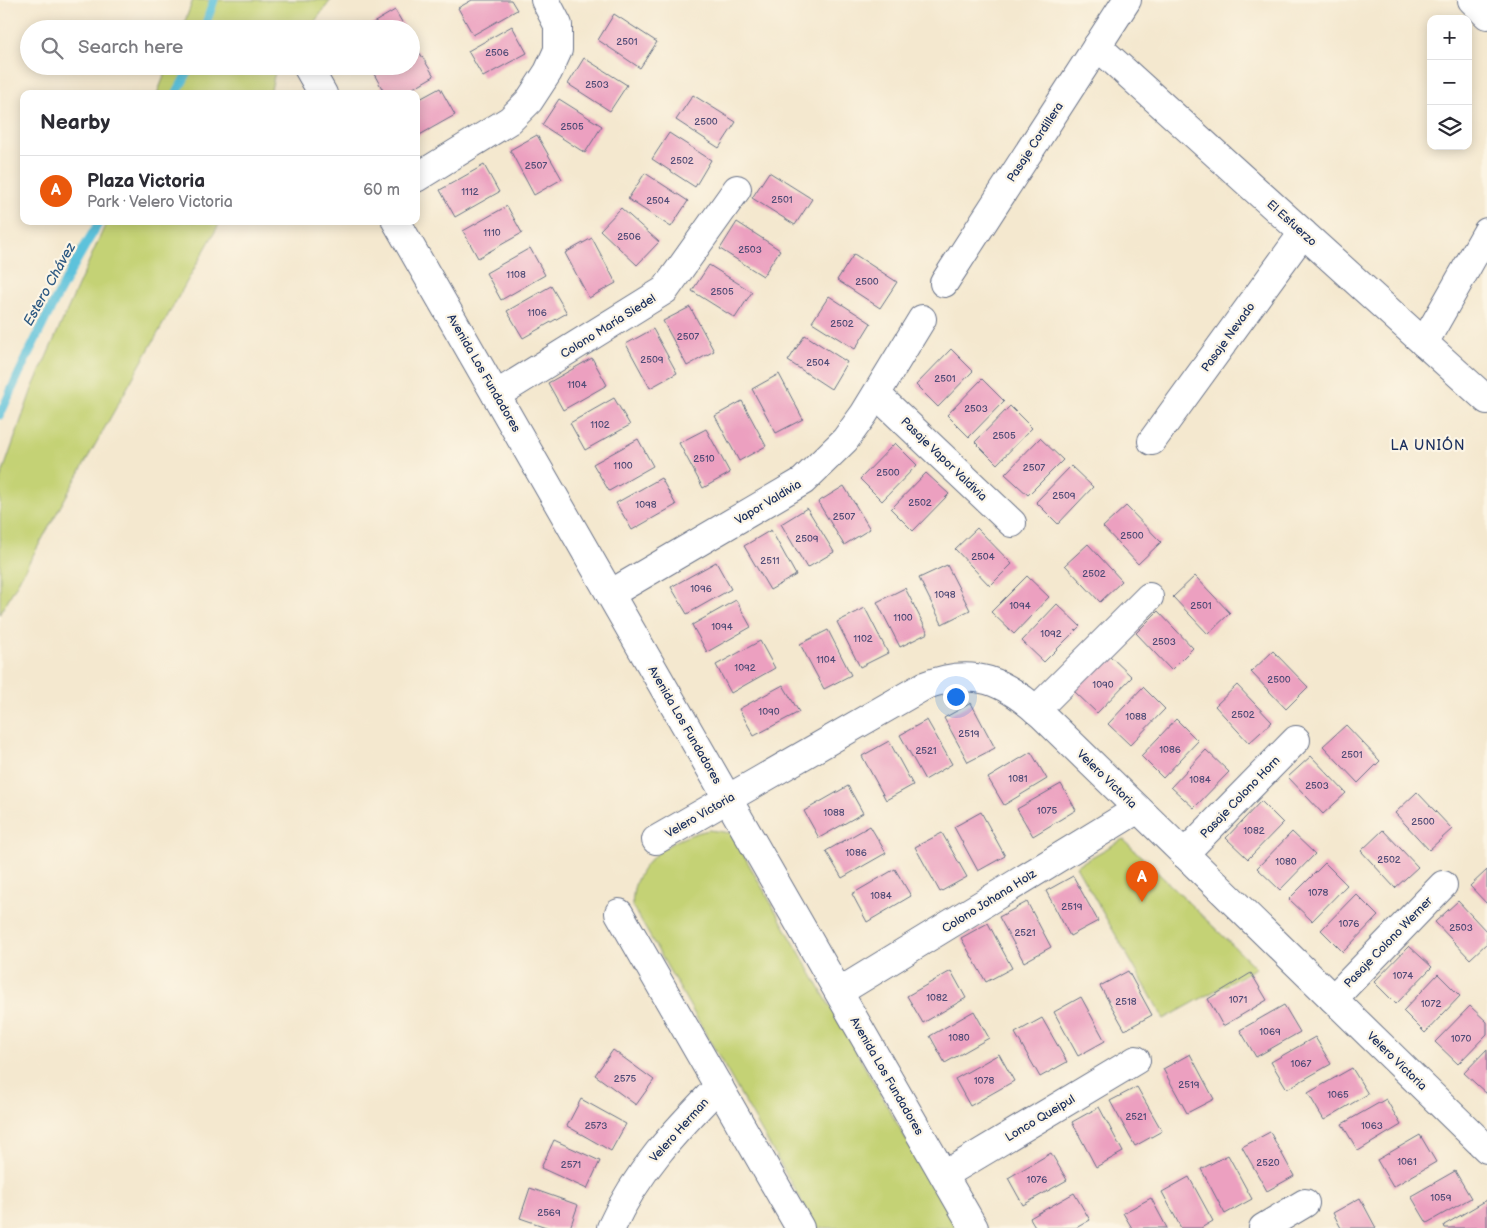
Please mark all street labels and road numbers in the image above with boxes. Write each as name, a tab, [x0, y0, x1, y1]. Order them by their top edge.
street label: Pasaje Cordillera	[1004, 99, 1067, 185]
street label: El Esfuerzo	[1264, 197, 1320, 250]
street label: Colono María Siedel	[558, 291, 659, 362]
street label: Pasaje Nevado	[1198, 300, 1259, 375]
street label: Avenida Los Fundadores	[444, 312, 524, 435]
street label: Pasaje Vapor Valdivia	[897, 414, 990, 505]
street label: Vapor Valdivia	[732, 477, 804, 528]
street label: Avenida Los Fundadores	[645, 664, 725, 787]
street label: Velero Victoria	[1073, 747, 1140, 812]
street label: Pasaje Colono Horn	[1197, 753, 1283, 841]
street label: Velero Victoria	[663, 789, 738, 841]
street label: Colono Johana Holz	[939, 866, 1039, 936]
street label: Pasaje Colono Werner	[1341, 893, 1436, 991]
street label: Avenida Los Fundadores	[847, 1015, 927, 1138]
street label: Velero Victoria	[1363, 1029, 1430, 1094]
street label: Lonco Queipul	[1003, 1092, 1078, 1145]
street label: Velero Herman	[647, 1095, 712, 1166]

